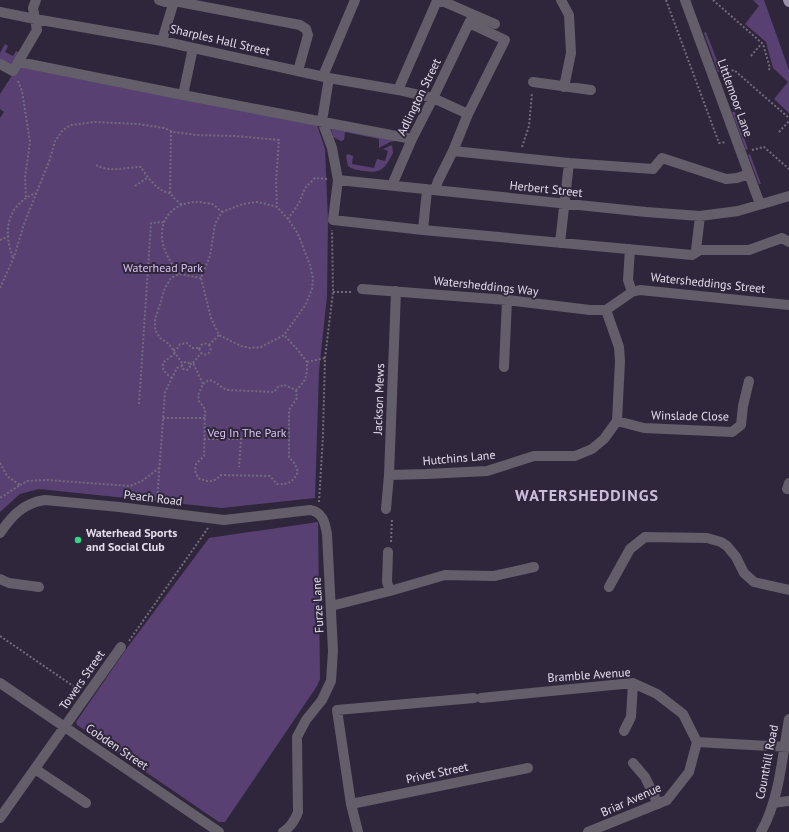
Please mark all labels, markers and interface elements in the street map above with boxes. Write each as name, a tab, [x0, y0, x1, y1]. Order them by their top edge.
street label: Sharples Hall Street	[169, 21, 272, 58]
street label: Adlington Street	[393, 56, 444, 138]
street label: Littlemoor Lane	[714, 57, 756, 139]
street label: Herbert Street	[509, 177, 583, 200]
park label: Waterhead Park	[123, 260, 203, 275]
street label: Watersheddings Street	[650, 269, 766, 296]
street label: Watersheddings Way	[433, 273, 540, 299]
street label: Jackson Mews	[370, 363, 387, 436]
street label: Winslade Close	[651, 407, 729, 424]
park label: Veg In The Park	[206, 425, 287, 440]
street label: Hutchins Lane	[422, 447, 496, 468]
district label: WATERSHEDDINGS	[515, 485, 659, 505]
street label: Peach Road	[123, 486, 183, 509]
place label: Waterhead Sports and Social Club	[86, 525, 177, 554]
marker: Waterhead Sports and Social Club	[73, 535, 83, 545]
street label: Furze Lane	[309, 577, 326, 633]
street label: Towers Street	[56, 647, 108, 712]
street label: Bramble Avenue	[547, 664, 631, 685]
street label: Cobden Street	[83, 720, 151, 773]
street label: Counthill Road	[752, 723, 781, 800]
street label: Privet Street	[404, 759, 469, 786]
street label: Briar Avenue	[598, 780, 663, 820]

